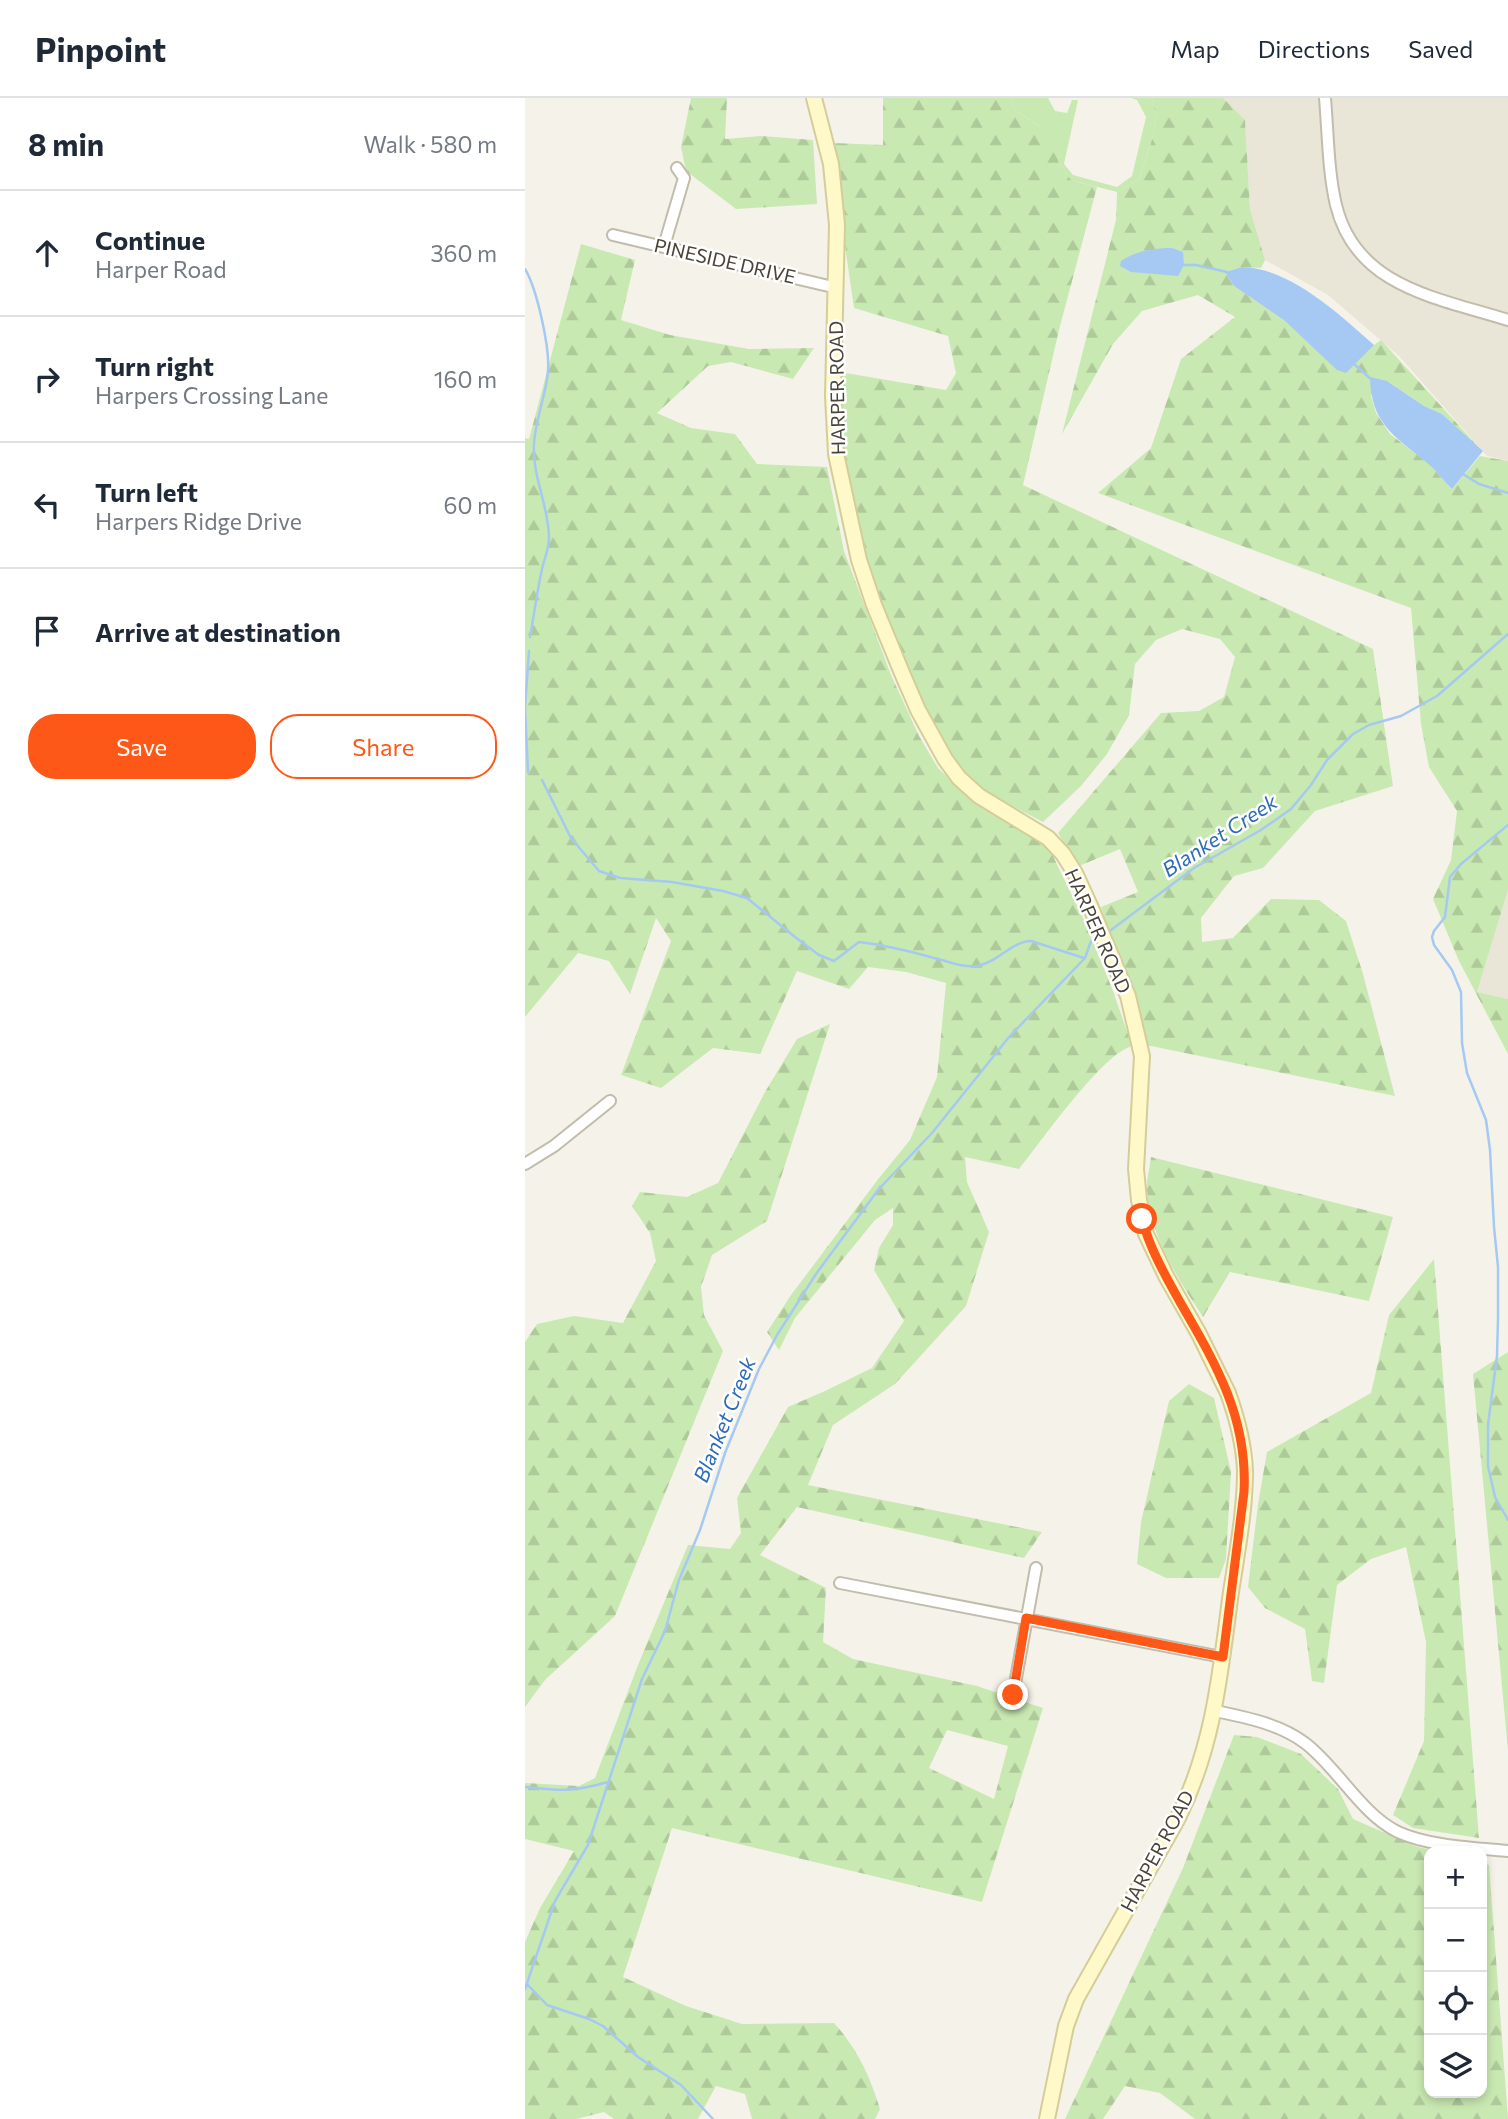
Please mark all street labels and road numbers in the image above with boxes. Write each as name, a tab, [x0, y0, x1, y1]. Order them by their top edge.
street label: PINESIDE DRIVE	[652, 233, 798, 288]
street label: HARPER ROAD	[824, 321, 849, 455]
street label: HARPER ROAD	[1061, 865, 1136, 997]
street label: HARPER ROAD	[1115, 1786, 1198, 1915]

